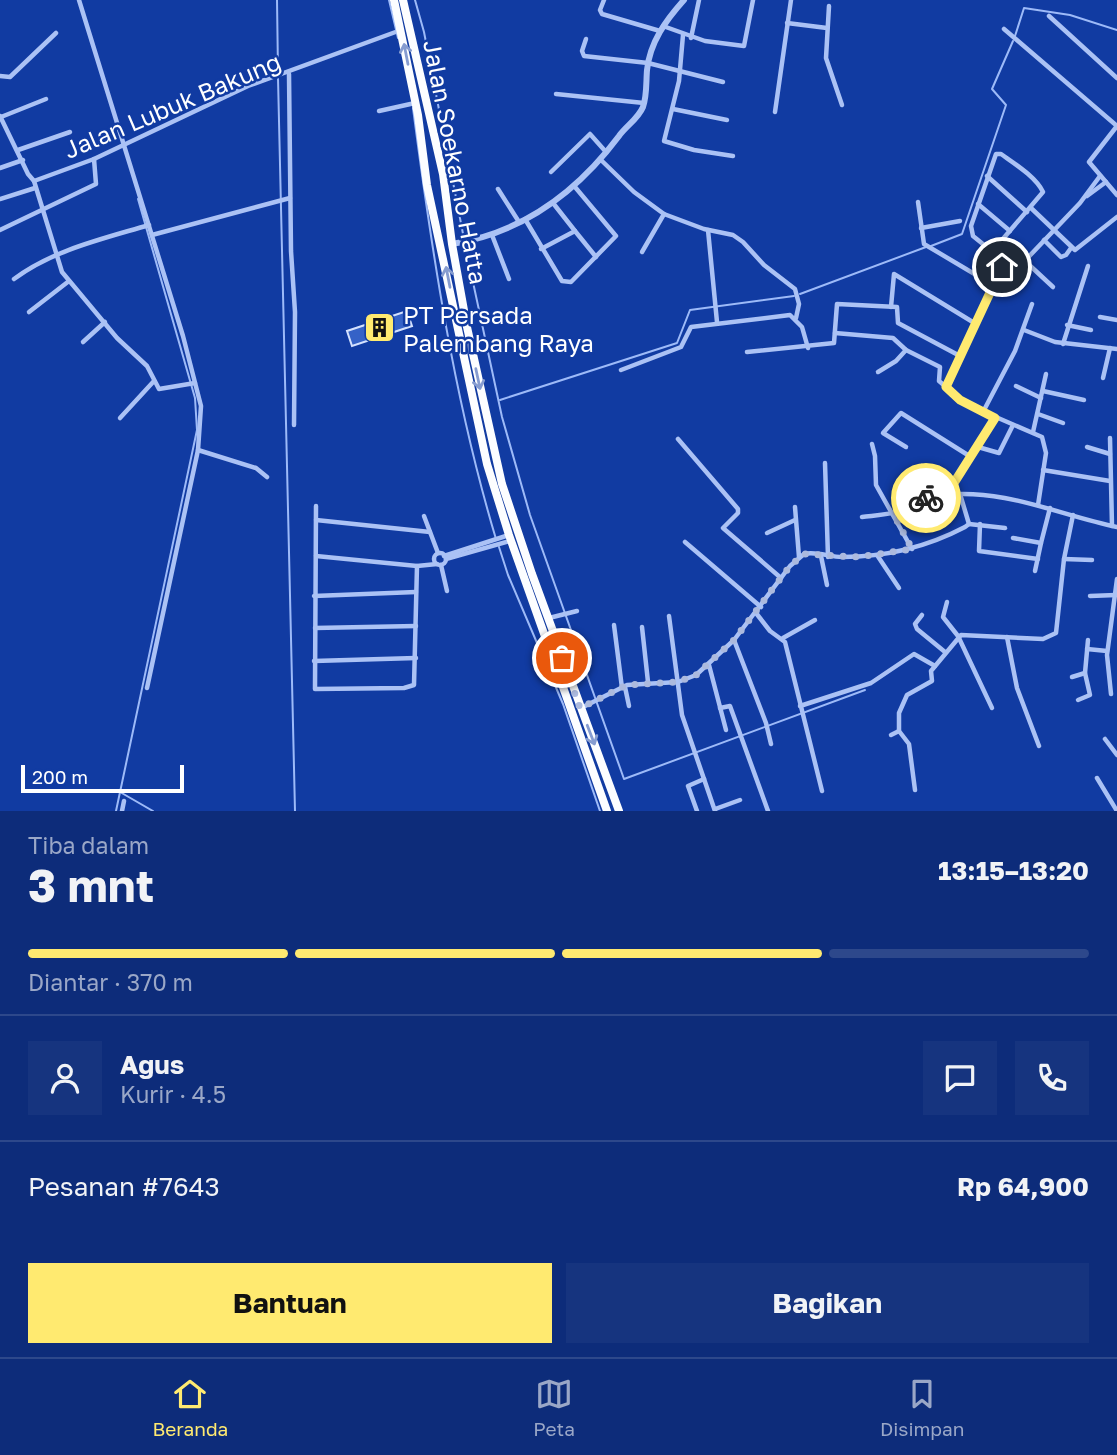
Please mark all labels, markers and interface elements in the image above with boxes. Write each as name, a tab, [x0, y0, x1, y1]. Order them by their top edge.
street label: Jalan Soekarno Hatta	[418, 37, 494, 287]
one-way arrow	[399, 43, 412, 66]
street label: Jalan Lubuk Bakung	[59, 46, 285, 164]
pin	[972, 237, 1032, 297]
icon: home	[983, 248, 1021, 286]
one-way arrow	[440, 266, 454, 289]
place label: PT Persada Palembang Raya	[403, 300, 594, 357]
building icon: PT Persada Palembang Raya	[363, 311, 397, 345]
one-way arrow	[471, 367, 485, 390]
courier	[891, 463, 961, 533]
icon: bike	[907, 479, 945, 517]
pin	[532, 628, 592, 688]
icon: bag	[543, 639, 581, 677]
one-way arrow	[586, 724, 598, 746]
scale bar	[21, 762, 184, 794]
text: 200 m	[32, 765, 88, 788]
text: Tiba dalam	[28, 831, 149, 859]
text: 13:15–13:20	[938, 855, 1089, 886]
text: 3 mnt	[28, 857, 154, 912]
text: Diantar · 370 m	[28, 968, 193, 996]
button: person	[28, 1041, 102, 1115]
button: chat	[923, 1041, 997, 1115]
button: phone	[1015, 1041, 1089, 1115]
text: Agus	[120, 1049, 184, 1080]
text: Kurir · 4.5	[120, 1080, 226, 1108]
text: Pesanan #7643	[28, 1171, 220, 1202]
text: Rp 64,900	[957, 1171, 1089, 1202]
button: Bantuan	[28, 1263, 552, 1343]
button: Bagikan	[566, 1263, 1089, 1343]
tab: Beranda	[153, 1375, 228, 1440]
tab: Peta	[533, 1375, 575, 1440]
tab: Disimpan	[880, 1375, 964, 1440]

